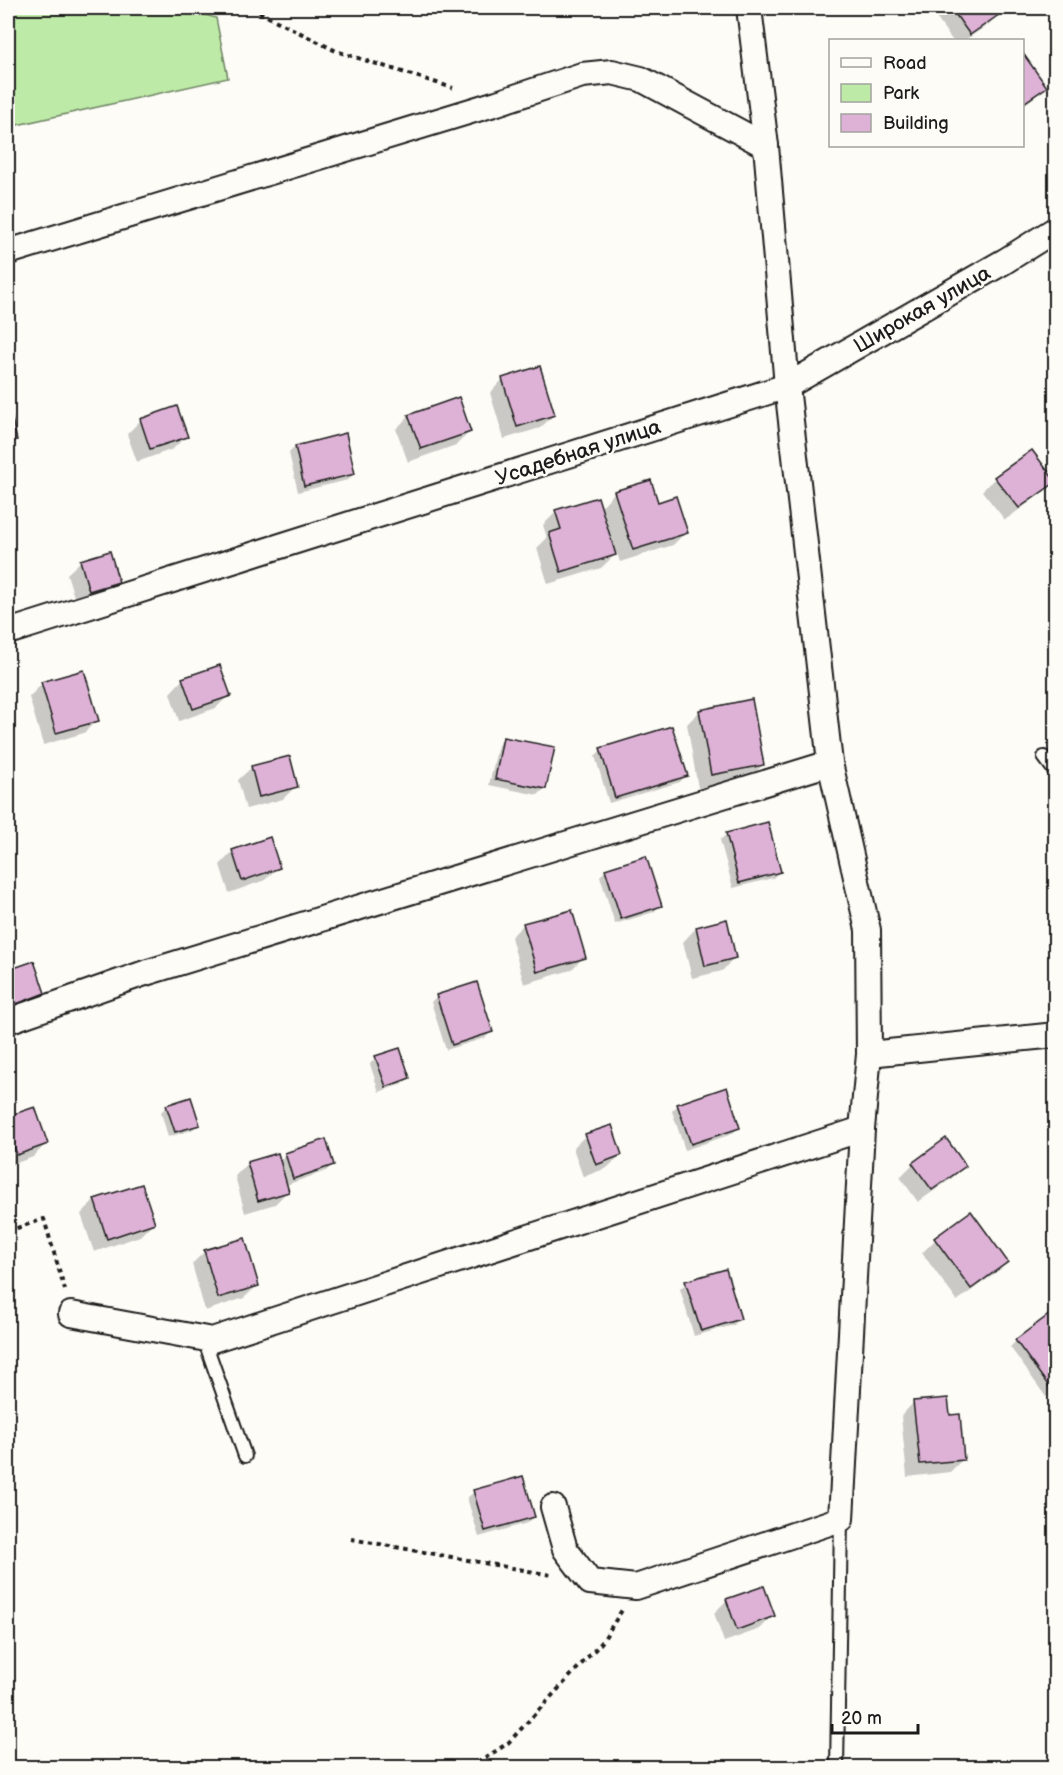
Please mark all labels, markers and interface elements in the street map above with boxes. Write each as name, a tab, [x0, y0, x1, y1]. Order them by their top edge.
legend	[829, 39, 1024, 147]
text: Road	[883, 53, 927, 74]
text: Park	[883, 83, 919, 104]
text: Building	[883, 113, 949, 134]
street label: Широкая улица	[850, 260, 995, 359]
street label: Усадебная улица	[492, 414, 664, 491]
scale bar	[832, 1697, 918, 1735]
text: 20 m	[841, 1708, 882, 1729]

